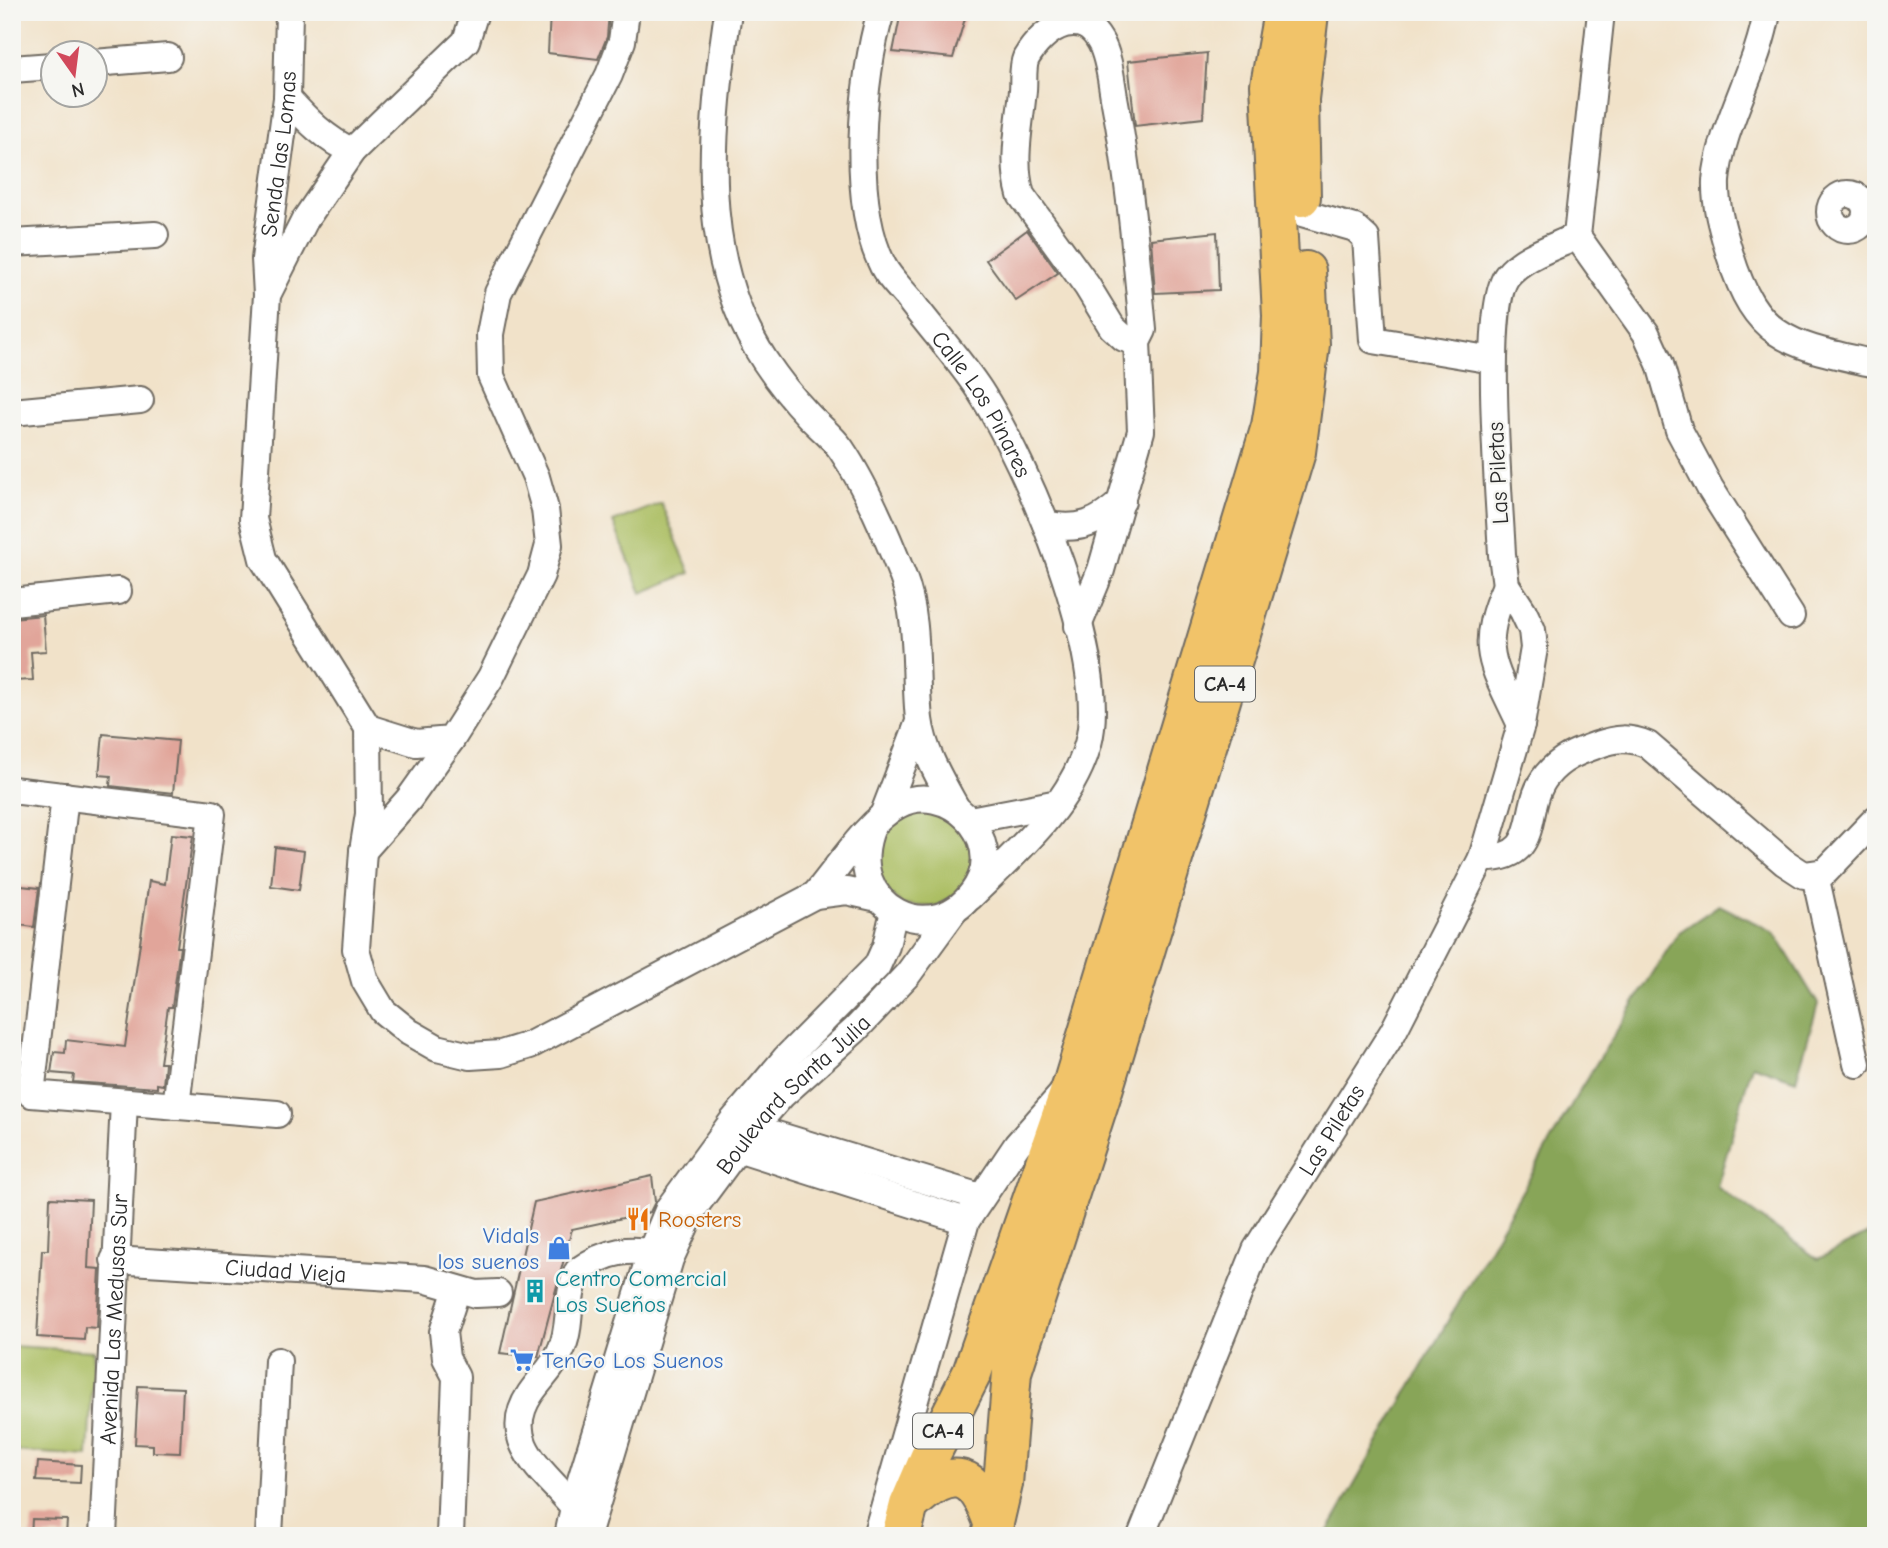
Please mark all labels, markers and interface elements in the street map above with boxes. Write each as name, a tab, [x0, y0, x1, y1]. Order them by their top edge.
north arrow	[38, 38, 108, 108]
street label: Senda las Lomas	[255, 71, 301, 238]
text: N	[69, 77, 87, 102]
street label: Calle Los Pinares	[926, 325, 1037, 482]
street label: Las Piletas	[1482, 421, 1514, 525]
road number: CA-4	[1195, 666, 1255, 702]
street label: Boulevard Santa Julia	[710, 1009, 876, 1179]
street label: Las Piletas	[1293, 1079, 1370, 1180]
street label: Avenida Las Medusas Sur	[94, 1192, 133, 1445]
restaurant icon: Roosters	[624, 1205, 652, 1233]
place label: Roosters	[658, 1206, 741, 1233]
place label: Vidals los suenos	[438, 1222, 539, 1275]
shop icon: Vidals los suenos	[545, 1234, 573, 1262]
street label: Ciudad Vieja	[224, 1253, 347, 1288]
place label: Centro Comercial Los Sueños	[555, 1265, 727, 1318]
building icon: Centro Comercial Los Sueños	[521, 1277, 549, 1305]
supermarket icon: TenGo Los Suenos	[508, 1346, 536, 1374]
place label: TenGo Los Suenos	[542, 1347, 723, 1374]
road number: CA-4	[913, 1414, 973, 1448]

